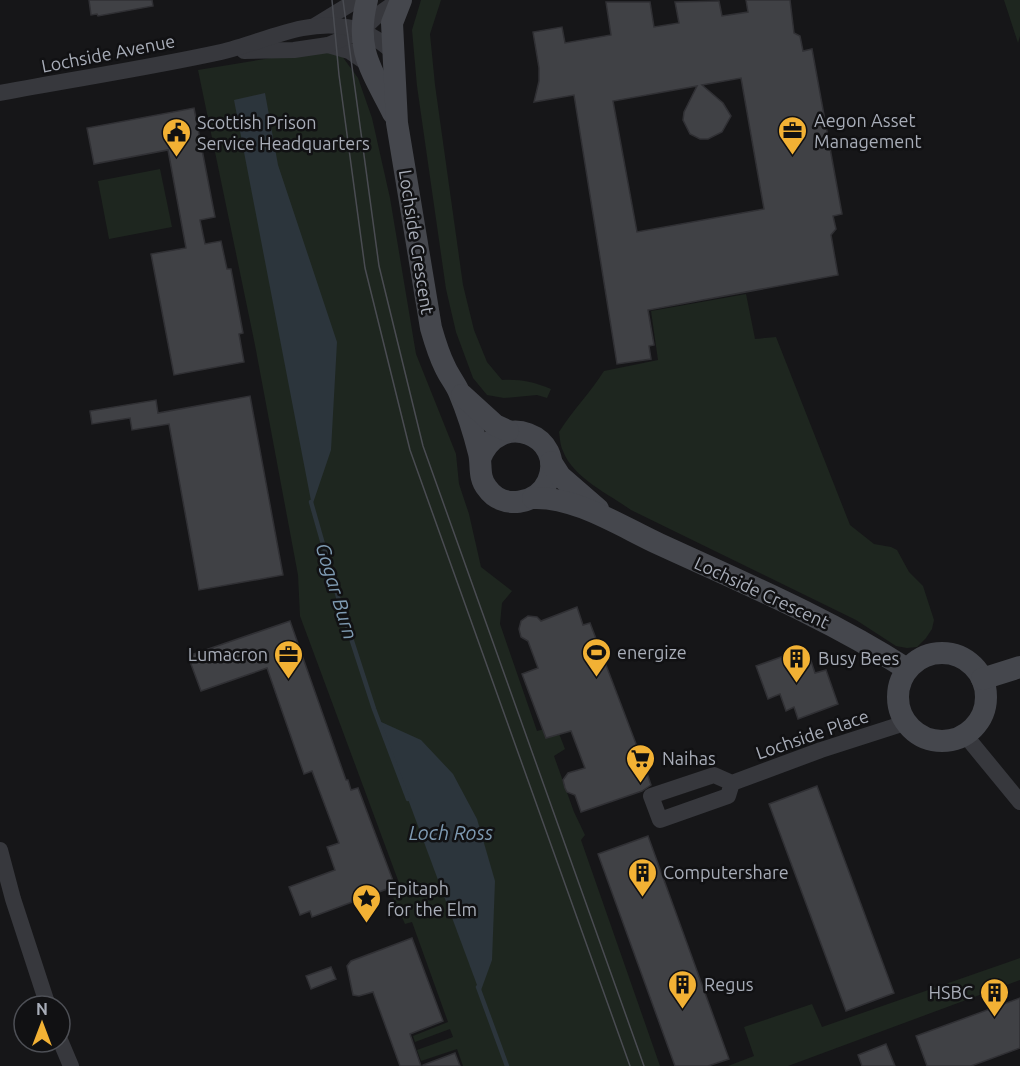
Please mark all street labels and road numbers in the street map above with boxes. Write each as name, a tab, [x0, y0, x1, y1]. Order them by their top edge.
street label: Lochside Avenue	[39, 30, 177, 76]
street label: Lochside Crescent	[396, 168, 438, 316]
street label: Lochside Crescent	[691, 552, 833, 632]
street label: Lochside Place	[753, 705, 871, 763]

